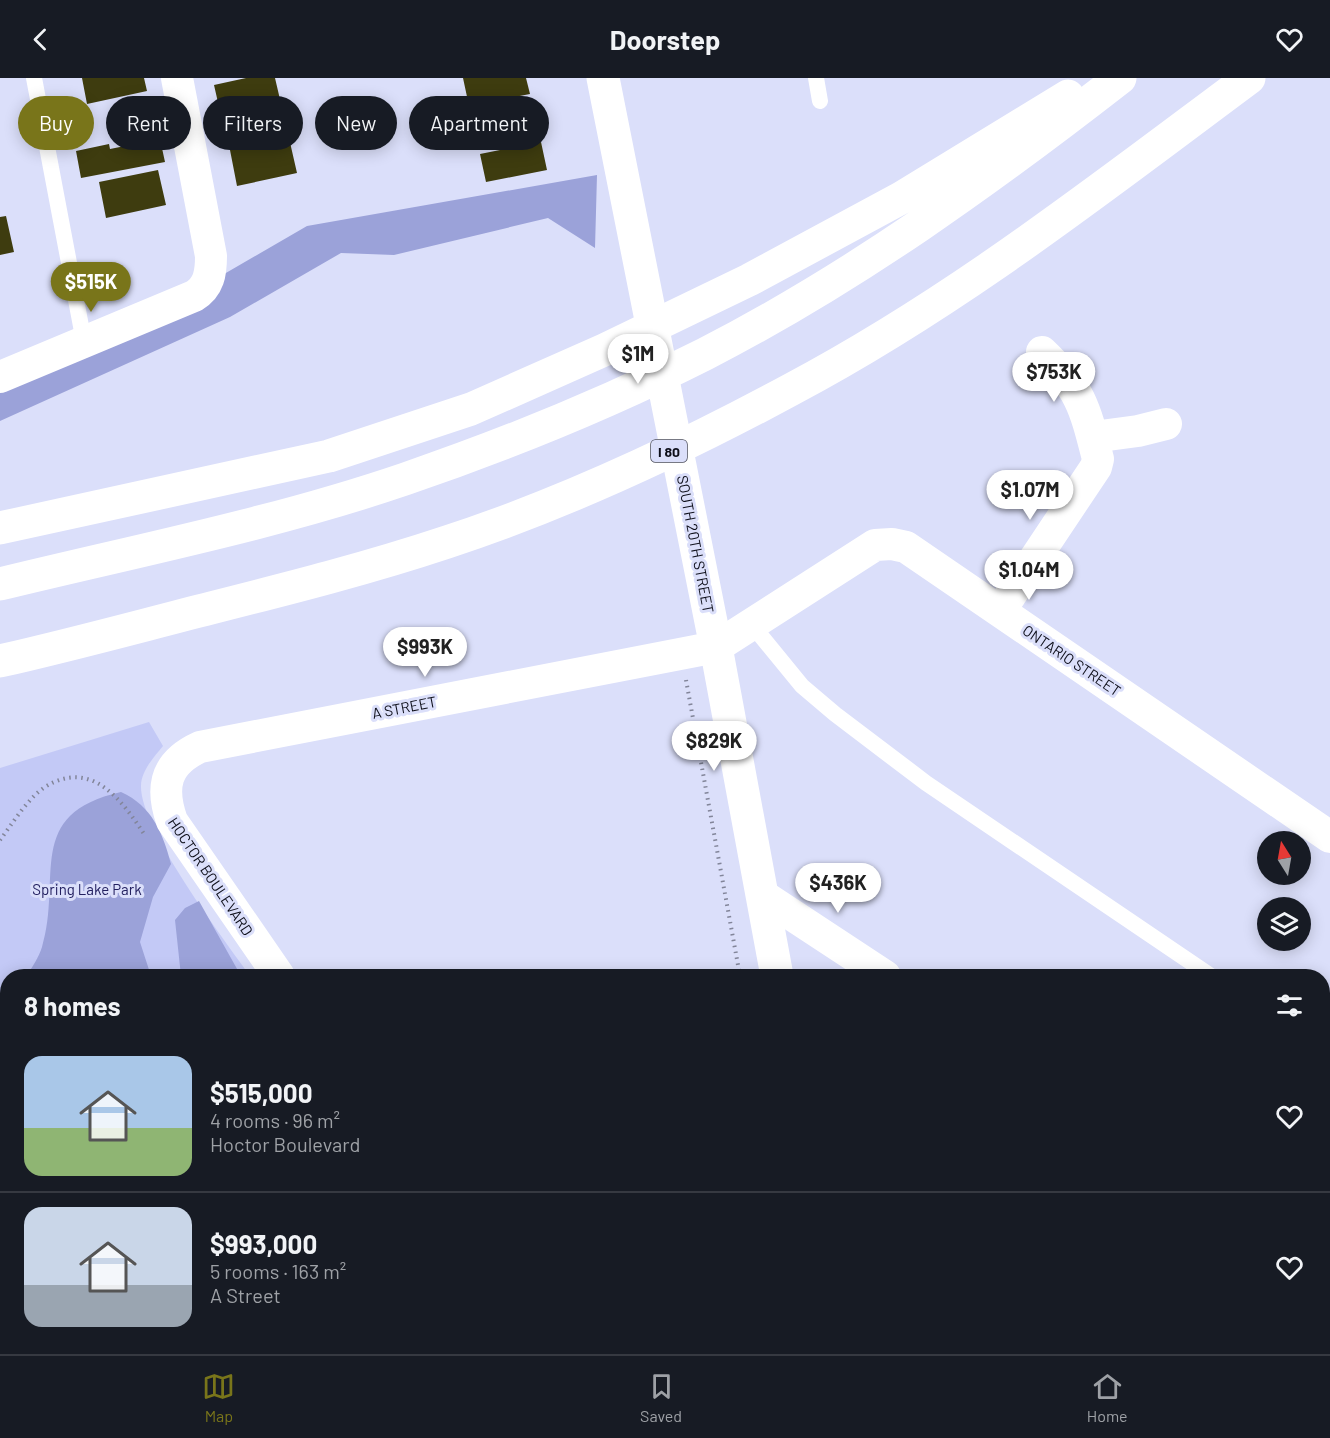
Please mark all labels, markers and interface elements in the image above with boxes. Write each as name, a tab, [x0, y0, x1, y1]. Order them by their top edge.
icon: back	[24, 23, 57, 56]
text: Doorstep	[610, 23, 720, 55]
icon: heart	[1273, 23, 1306, 56]
chip: Buy	[18, 96, 94, 150]
chip: Rent	[106, 96, 191, 150]
chip: Filters	[203, 96, 303, 150]
chip: New	[315, 96, 397, 150]
chip: Apartment	[409, 96, 549, 150]
pin: $515K	[49, 262, 133, 313]
text: $515K	[65, 269, 117, 293]
pin: $1M	[609, 334, 667, 385]
text: $1M	[622, 341, 654, 365]
pin: $753K	[1012, 352, 1096, 403]
text: $753K	[1026, 359, 1082, 383]
road number: I 80	[651, 440, 687, 462]
pin: $1.07M	[981, 470, 1079, 521]
street label: SOUTH 20TH STREET	[674, 474, 718, 614]
text: $1.07M	[1000, 477, 1060, 501]
pin: $1.04M	[980, 550, 1078, 601]
text: $1.04M	[998, 557, 1060, 581]
street label: ONTARIO STREET	[1019, 621, 1125, 699]
pin: $993K	[383, 627, 467, 678]
text: $993K	[397, 634, 453, 658]
street label: A STREET	[370, 692, 438, 722]
pin: $829K	[672, 721, 756, 772]
text: $829K	[686, 728, 742, 752]
street label: HOCTOR BOULEVARD	[165, 813, 257, 939]
north arrow	[1257, 831, 1311, 885]
map controls	[1257, 831, 1311, 951]
pin: $436K	[796, 863, 880, 914]
text: $436K	[809, 870, 867, 894]
park label: Spring Lake Park	[32, 880, 142, 898]
button: layers	[1257, 897, 1311, 951]
icon: filters	[1273, 989, 1306, 1022]
text: 8 homes	[24, 990, 121, 1021]
text: $515,000	[210, 1077, 313, 1108]
icon: home	[72, 1080, 144, 1152]
icon: heart	[1273, 1100, 1306, 1133]
text: 4 rooms · 96 m²	[210, 1108, 340, 1132]
text: Hoctor Boulevard	[210, 1132, 360, 1156]
text: $993,000	[210, 1228, 317, 1259]
icon: home	[72, 1231, 144, 1303]
icon: heart	[1273, 1251, 1306, 1284]
text: 5 rooms · 163 m²	[210, 1259, 346, 1283]
text: A Street	[210, 1283, 281, 1307]
tab: Map	[202, 1370, 235, 1425]
tab: Saved	[640, 1370, 682, 1425]
tab: Home	[1087, 1370, 1128, 1425]

